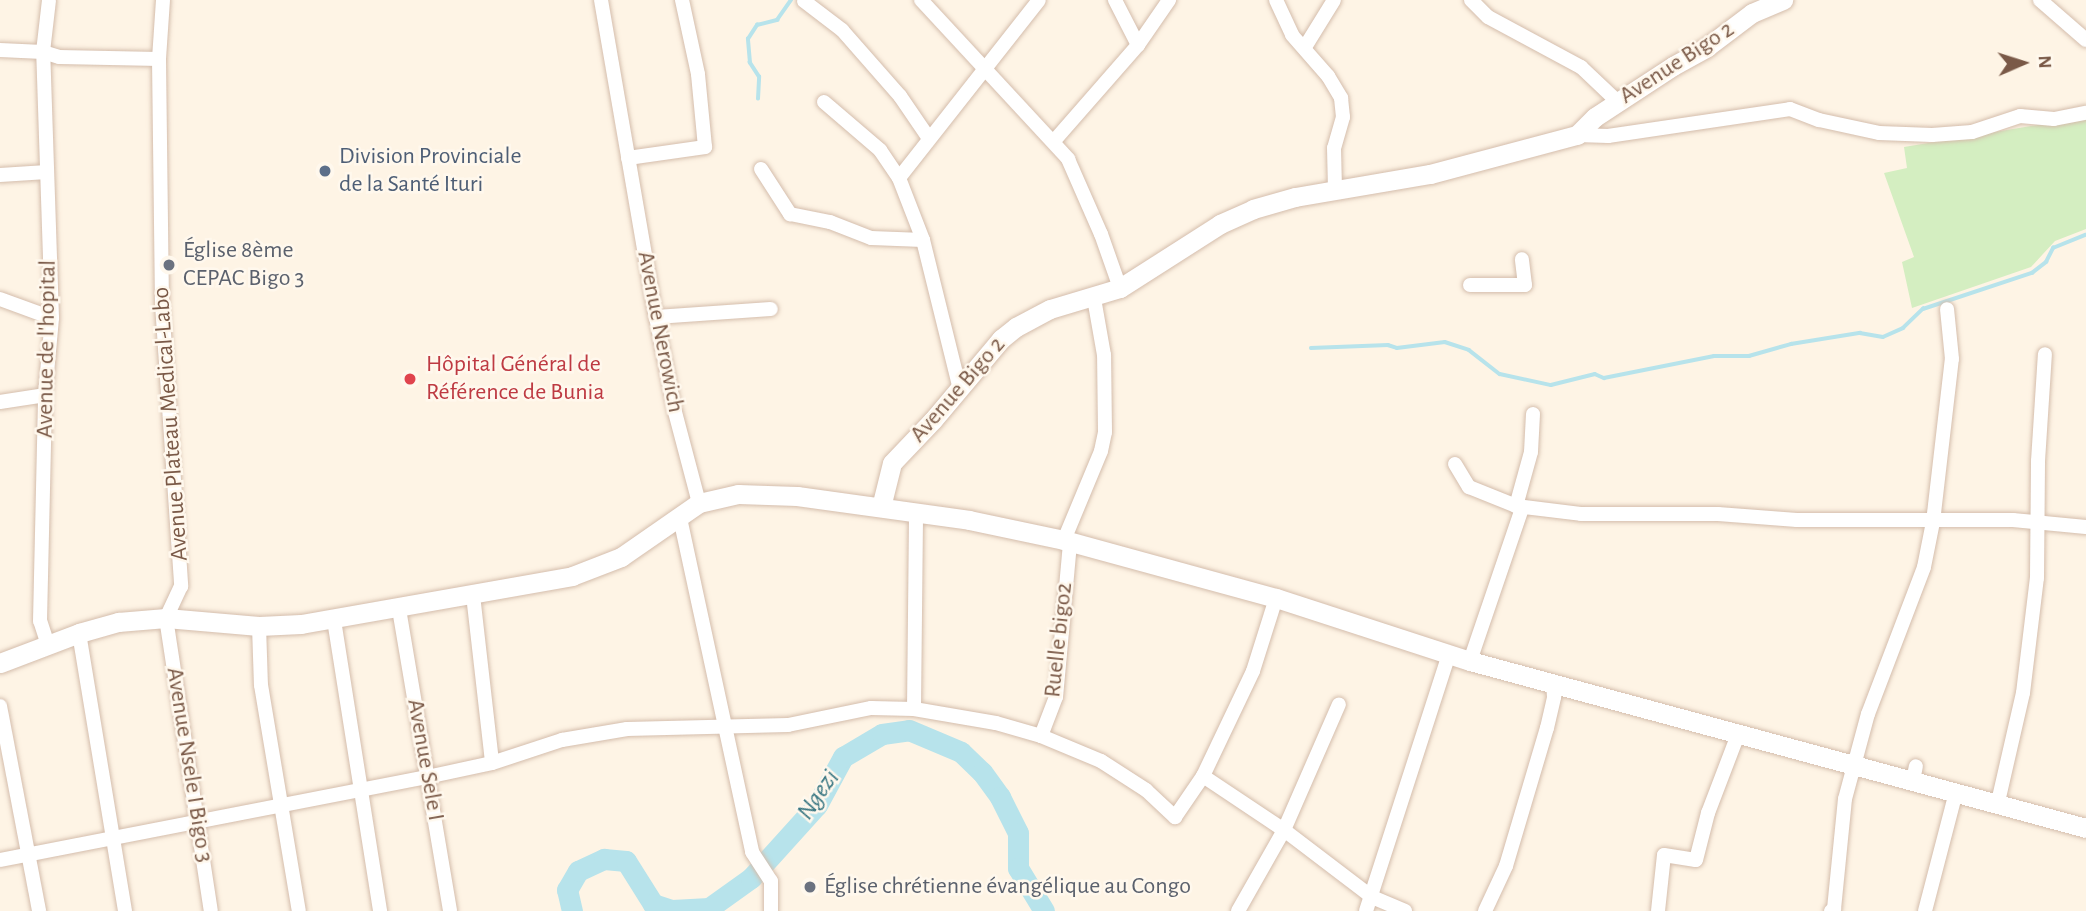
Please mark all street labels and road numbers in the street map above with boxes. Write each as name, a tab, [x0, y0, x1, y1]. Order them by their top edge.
street label: Avenue Bigo 2	[1614, 15, 1740, 111]
street label: Avenue Nerowich	[630, 249, 690, 415]
street label: Avenue de l'hopital	[31, 260, 63, 438]
street label: Avenue Plateau Medical-Labo	[147, 286, 195, 562]
street label: Avenue Bigo 2	[904, 331, 1012, 449]
street label: Ruelle bigo2	[1039, 581, 1079, 699]
street label: Avenue Nsele I Bigo 3	[159, 665, 219, 865]
street label: Avenue Sele I	[400, 697, 450, 823]

